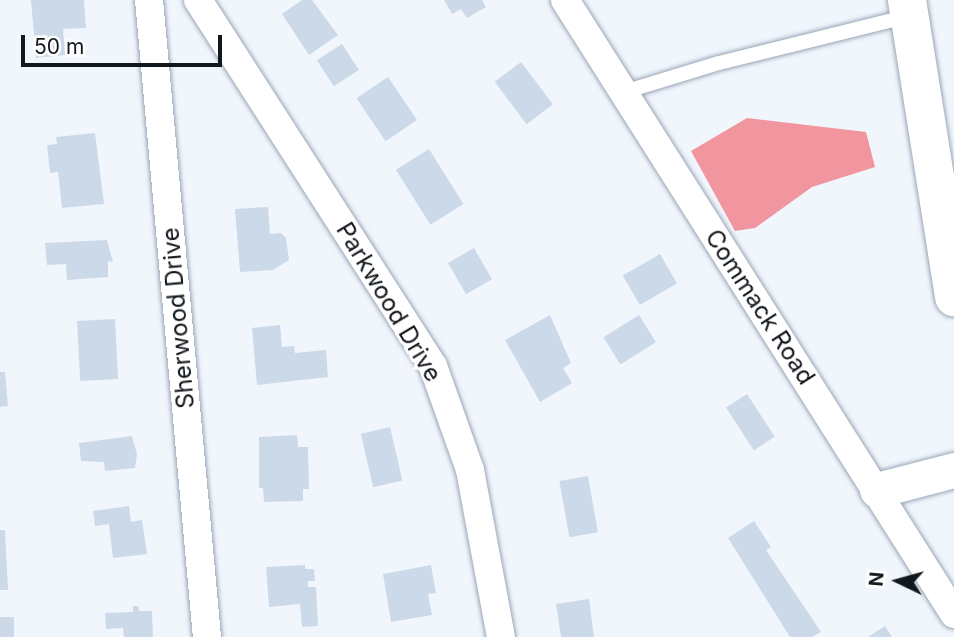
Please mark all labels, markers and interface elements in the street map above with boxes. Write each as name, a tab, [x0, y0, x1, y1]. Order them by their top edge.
scale bar	[24, 21, 226, 65]
text: 50 m	[34, 34, 84, 59]
street label: Parkwood Drive	[330, 217, 448, 387]
street label: Commack Road	[699, 224, 821, 390]
street label: Sherwood Drive	[156, 226, 200, 410]
north arrow	[863, 546, 933, 616]
text: N	[864, 571, 889, 587]

